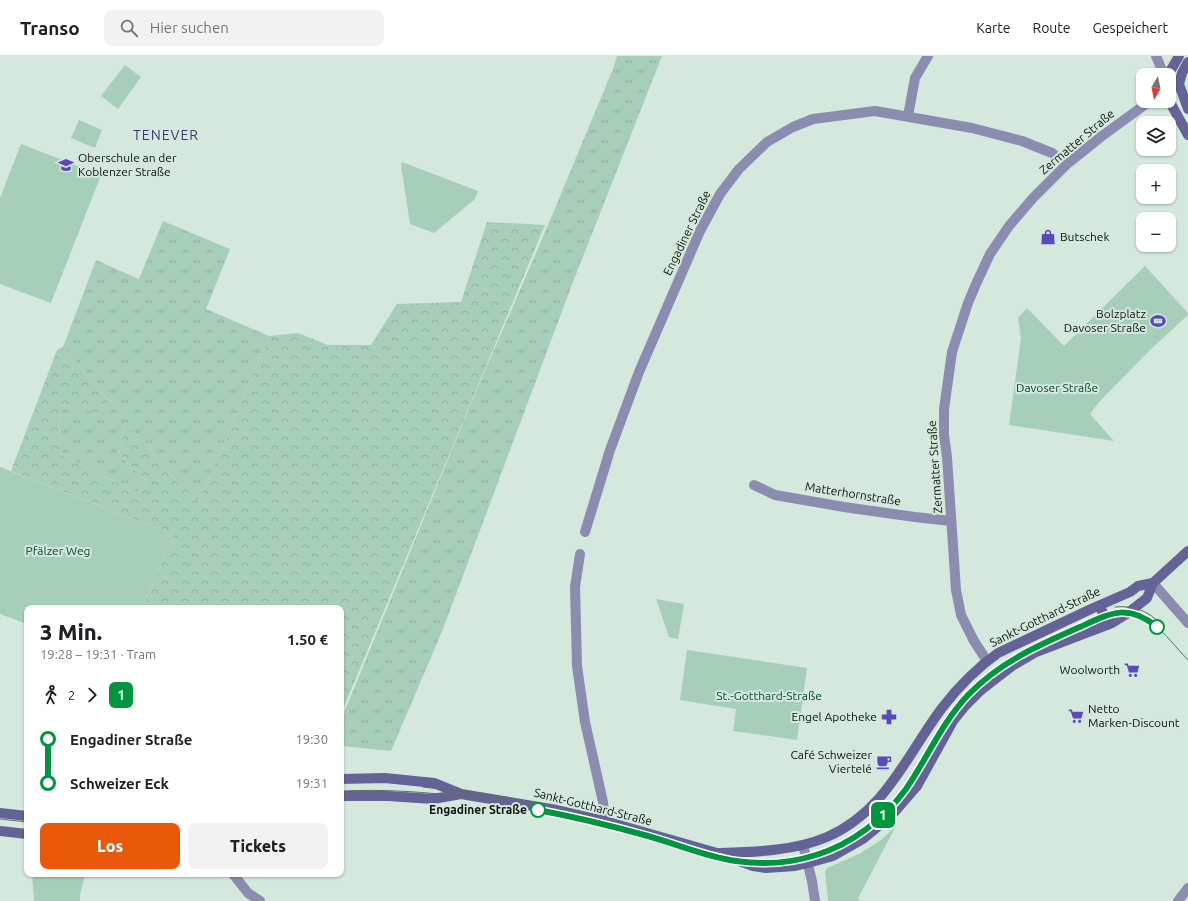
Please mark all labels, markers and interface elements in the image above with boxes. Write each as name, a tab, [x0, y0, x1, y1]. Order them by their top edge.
search box	[104, 10, 384, 46]
text: Transo	[20, 17, 80, 39]
icon: search	[118, 17, 140, 39]
text: Hier suchen	[150, 19, 229, 36]
text: Karte	[976, 20, 1010, 36]
text: Route	[1032, 20, 1071, 36]
text: Gespeichert	[1093, 20, 1168, 36]
north arrow	[1136, 68, 1176, 108]
map controls	[1136, 68, 1176, 252]
street label: Zermatter Straße	[1037, 107, 1117, 177]
button: layers	[1136, 116, 1176, 156]
district label: TENEVER	[133, 127, 199, 143]
place label: Oberschule an der Koblenzer Straße	[78, 151, 177, 178]
school or university icon: Oberschule an der Koblenzer Straße	[57, 156, 75, 174]
button: +	[1136, 164, 1176, 204]
street label: Engadiner Straße	[660, 188, 713, 277]
button: −	[1136, 212, 1176, 252]
shop icon: Butschek	[1039, 228, 1057, 246]
place label: Butschek	[1060, 230, 1110, 243]
place label: Bolzplatz Davoser Straße	[1064, 307, 1146, 334]
sports icon: Bolzplatz Davoser Straße	[1149, 312, 1167, 330]
park label: Davoser Straße	[1016, 381, 1098, 394]
street label: Zermatter Straße	[925, 420, 944, 514]
street label: Matterhornstraße	[804, 480, 902, 508]
park label: Pfälzer Weg	[26, 544, 90, 557]
street label: Sankt-Gotthard-Straße	[987, 584, 1102, 649]
text: 3 Min.	[40, 619, 102, 644]
unlabelled marker	[1149, 619, 1165, 635]
text: 1.50 €	[287, 631, 328, 648]
text: 19:28 – 19:31 · Tram	[40, 647, 156, 661]
supermarket icon: Woolworth	[1123, 661, 1141, 679]
place label: Woolworth	[1059, 663, 1120, 676]
icon: walk	[40, 684, 62, 706]
icon: forward	[81, 684, 103, 706]
text: 1	[117, 687, 125, 703]
text: 2	[68, 688, 75, 702]
park label: St.-Gotthard-Straße	[716, 689, 822, 702]
place label: Netto Marken-Discount	[1088, 702, 1180, 729]
supermarket icon: Netto Marken-Discount	[1067, 707, 1085, 725]
pharmacy icon: Engel Apotheke	[880, 708, 898, 726]
place label: Engel Apotheke	[791, 710, 877, 723]
text: Engadiner Straße	[70, 731, 192, 748]
text: 19:30	[295, 732, 328, 746]
place label: Café Schweizer Viertelé	[790, 748, 872, 775]
cafe icon: Café Schweizer Viertelé	[875, 753, 893, 771]
text: Schweizer Eck	[70, 775, 169, 792]
text: 19:31	[295, 776, 328, 790]
street label: Sankt-Gotthard-Straße	[533, 786, 654, 827]
marker: Engadiner Straße	[530, 802, 546, 818]
line badge: 1	[870, 802, 896, 828]
place label: Engadiner Straße	[429, 803, 527, 816]
text: 1	[879, 807, 887, 823]
button: Los	[40, 823, 180, 869]
button: Tickets	[188, 823, 328, 869]

